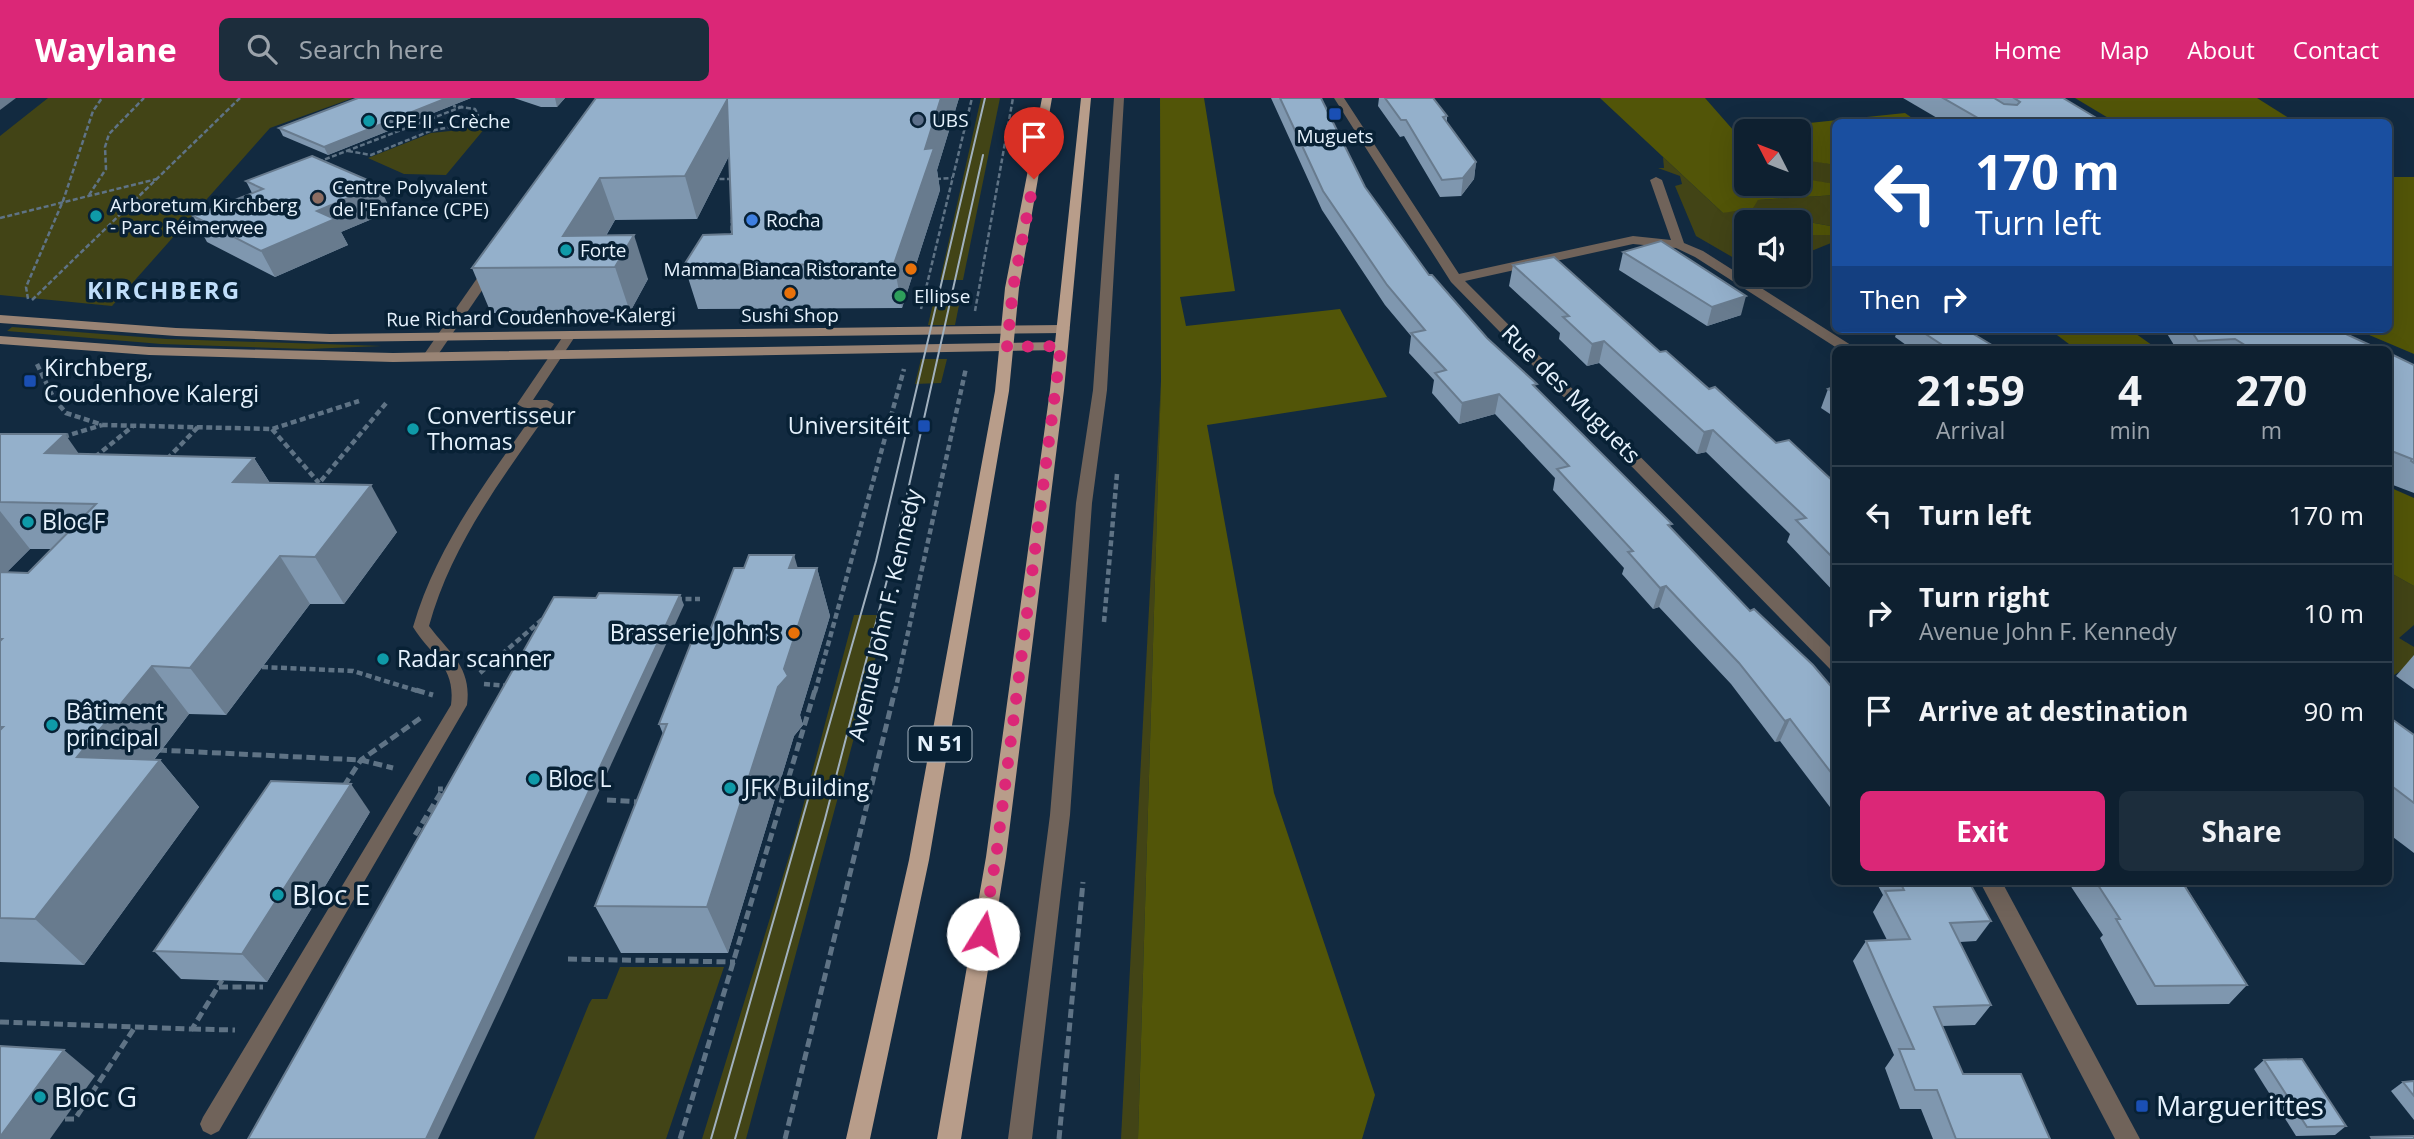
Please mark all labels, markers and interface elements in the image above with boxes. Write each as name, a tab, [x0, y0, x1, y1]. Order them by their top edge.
search box	[219, 18, 709, 81]
text: Waylane	[35, 27, 177, 72]
icon: search	[243, 30, 281, 68]
text: Search here	[299, 31, 444, 67]
text: Home	[1994, 33, 2062, 66]
text: Map	[2100, 33, 2149, 66]
text: About	[2187, 33, 2255, 66]
text: Contact	[2293, 33, 2379, 66]
marker: Muguets	[1327, 106, 1343, 122]
place label: UBS	[932, 107, 969, 133]
pin	[1004, 107, 1064, 179]
place label: CPE II - Crèche	[383, 108, 510, 134]
marker: UBS	[910, 112, 926, 128]
marker: CPE II - Crèche	[361, 113, 377, 129]
icon: arrive	[1015, 118, 1053, 156]
north arrow	[1734, 119, 1811, 196]
map controls	[1734, 119, 1811, 287]
place label: Muguets	[1296, 123, 1374, 149]
text: 170 m	[1975, 138, 2120, 204]
icon: left	[1860, 147, 1951, 238]
place label: Centre Polyvalent de l'Enfance (CPE)	[332, 174, 489, 222]
marker: Centre Polyvalent de l'Enfance (CPE)	[310, 190, 326, 206]
place label: Arboretum Kirchberg - Parc Réimerwee	[110, 192, 298, 240]
text: Turn left	[1975, 201, 2101, 244]
place label: Rocha	[766, 207, 820, 233]
marker: Arboretum Kirchberg - Parc Réimerwee	[88, 208, 104, 224]
button: sound	[1734, 210, 1811, 287]
marker: Rocha	[744, 212, 760, 228]
place label: Forte	[580, 237, 626, 263]
marker: Forte	[558, 242, 574, 258]
place label: Mamma Bianca Ristorante	[664, 256, 897, 282]
marker: Mamma Bianca Ristorante	[903, 261, 919, 277]
district label: KIRCHBERG	[87, 273, 241, 306]
icon: right	[1935, 280, 1973, 318]
text: Then	[1860, 281, 1921, 317]
place label: Ellipse	[914, 283, 970, 309]
marker: Sushi Shop	[782, 285, 798, 301]
marker: Ellipse	[892, 288, 908, 304]
street label: Rue Richard Coudenhove-Kalergi	[386, 301, 676, 333]
place label: Sushi Shop	[741, 302, 839, 328]
street label: Rue des Muguets	[1495, 317, 1648, 470]
place label: Kirchberg, Coudenhove Kalergi	[44, 351, 259, 409]
text: 21:59	[1917, 361, 2025, 418]
text: 4	[2118, 361, 2142, 418]
text: 270	[2235, 361, 2307, 418]
marker: Kirchberg, Coudenhove Kalergi	[22, 373, 38, 389]
place label: Convertisseur Thomas	[427, 399, 576, 457]
place label: Universitéit	[788, 409, 910, 441]
text: Arrival	[1936, 414, 2005, 446]
text: min	[2109, 414, 2151, 446]
text: m	[2261, 414, 2282, 446]
marker: Universitéit	[916, 418, 932, 434]
marker: Convertisseur Thomas	[405, 421, 421, 437]
street label: Avenue John F. Kennedy	[839, 485, 929, 744]
icon: left	[1860, 496, 1898, 534]
text: Turn left	[1919, 497, 2031, 533]
text: 170 m	[2289, 497, 2364, 533]
place label: Bloc F	[42, 505, 105, 537]
marker: Bloc F	[20, 514, 36, 530]
text: Turn right	[1919, 579, 2050, 615]
icon: right	[1860, 594, 1898, 632]
text: 10 m	[2303, 595, 2364, 631]
text: Avenue John F. Kennedy	[1919, 615, 2177, 647]
place label: Brasserie John's	[610, 616, 780, 648]
marker: Brasserie John's	[786, 625, 802, 641]
place label: Radar scanner	[397, 642, 552, 674]
marker: Radar scanner	[375, 651, 391, 667]
icon: arrive	[1860, 692, 1898, 730]
text: Arrive at destination	[1919, 693, 2188, 729]
text: 90 m	[2303, 693, 2364, 729]
place label: Bâtiment principal	[66, 695, 164, 753]
marker: Bâtiment principal	[44, 717, 60, 733]
road number: N 51	[908, 726, 972, 762]
place label: Bloc L	[548, 762, 612, 794]
marker: Bloc L	[526, 771, 542, 787]
place label: JFK Building	[742, 771, 870, 803]
marker: JFK Building	[722, 780, 738, 796]
button: Exit	[1860, 791, 2105, 871]
button: Share	[2119, 791, 2364, 871]
place label: Bloc E	[292, 875, 370, 913]
marker: Bloc E	[270, 887, 286, 903]
position arrow	[946, 897, 1020, 971]
place label: Bloc G	[54, 1077, 137, 1115]
place label: Marguerittes	[2156, 1086, 2324, 1124]
marker: Bloc G	[32, 1089, 48, 1105]
marker: Marguerittes	[2134, 1098, 2150, 1114]

